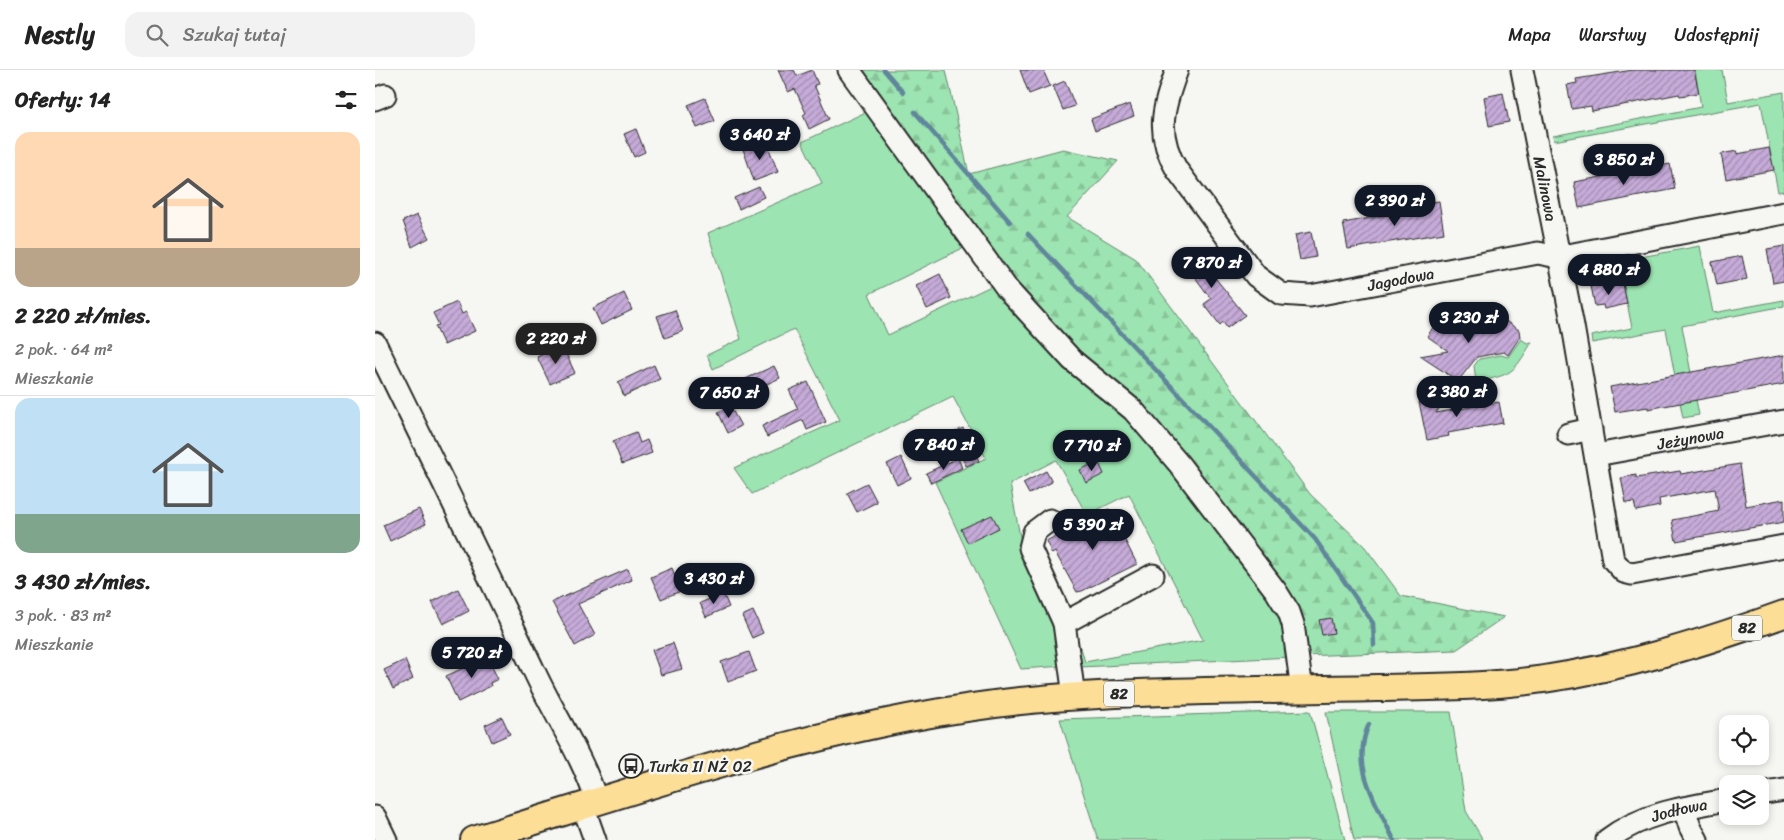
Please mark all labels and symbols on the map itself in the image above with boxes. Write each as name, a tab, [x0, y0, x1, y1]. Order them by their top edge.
pin: 3 640 zł	[708, 118, 812, 161]
pin: 3 850 zł	[1572, 144, 1676, 186]
street label: Malinowa	[1525, 154, 1566, 224]
pin: 2 390 zł	[1343, 184, 1447, 227]
pin: 7 870 zł	[1160, 246, 1264, 289]
pin: 4 880 zł	[1557, 254, 1661, 296]
street label: Jagodowa	[1364, 259, 1437, 300]
pin: 3 230 zł	[1417, 302, 1521, 344]
pin: 2 220 zł	[504, 322, 608, 365]
pin: 7 650 zł	[677, 376, 781, 419]
pin: 2 380 zł	[1405, 376, 1509, 418]
street label: Jeżynowa	[1654, 418, 1726, 459]
pin: 7 840 zł	[892, 428, 996, 471]
pin: 7 710 zł	[1040, 430, 1144, 472]
pin: 5 390 zł	[1041, 508, 1145, 551]
pin: 3 430 zł	[662, 562, 766, 605]
road number: 82	[1732, 616, 1762, 640]
pin: 5 720 zł	[420, 636, 524, 679]
road number: 82	[1104, 682, 1134, 706]
place label: Turka II NŻ 02	[649, 752, 752, 781]
bus stop icon: Turka II NŻ 02	[618, 753, 644, 779]
street label: Jodłowa	[1646, 790, 1709, 831]

